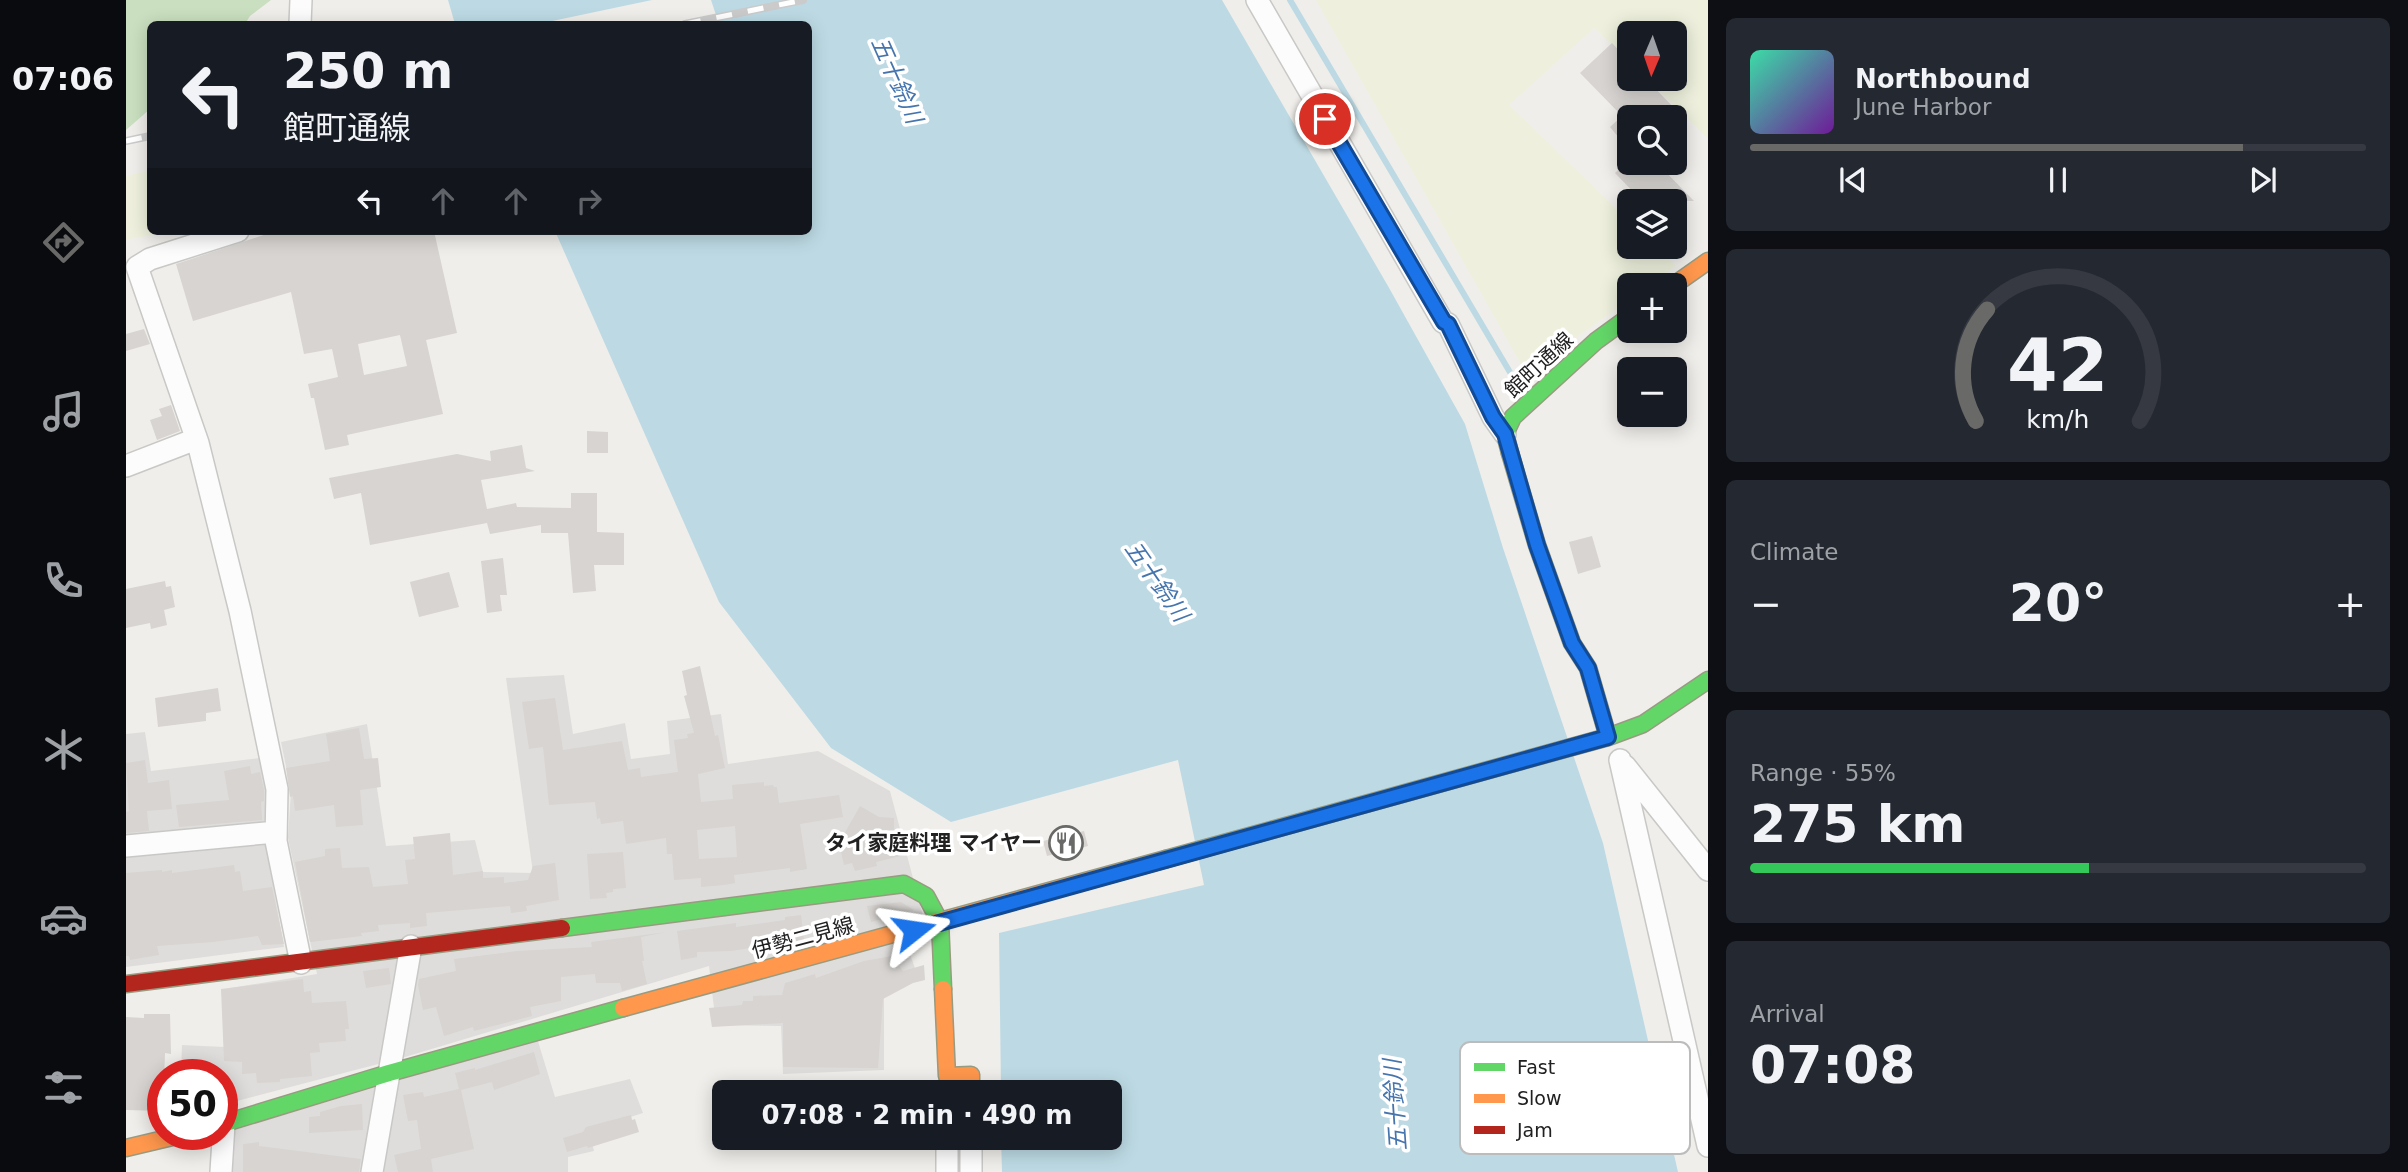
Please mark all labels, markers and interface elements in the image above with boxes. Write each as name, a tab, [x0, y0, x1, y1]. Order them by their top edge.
north arrow	[1617, 21, 1687, 91]
map controls	[1617, 21, 1687, 427]
water label: 五十鈴川	[866, 33, 929, 130]
text: 250 m	[283, 43, 453, 100]
icon: left	[168, 49, 259, 140]
text: 07:06	[12, 60, 114, 98]
text: Northbound	[1855, 64, 2031, 94]
pin	[1295, 89, 1355, 149]
text: June Harbor	[1855, 94, 1991, 120]
icon: arrive	[1306, 100, 1344, 138]
button: search	[1617, 105, 1687, 175]
text: 館町通線	[283, 109, 411, 147]
icon: previous	[1834, 161, 1872, 199]
icon: pause	[2039, 161, 2077, 199]
icon: next	[2244, 161, 2282, 199]
icon: left	[351, 182, 389, 220]
icon: ahead	[424, 182, 462, 220]
icon: ahead	[497, 182, 535, 220]
icon: right	[570, 182, 608, 220]
button: layers	[1617, 189, 1687, 259]
icon: directions	[39, 218, 88, 267]
button: +	[1617, 273, 1687, 343]
text: 42	[2007, 324, 2109, 409]
street label: 館町通線	[1500, 328, 1578, 402]
button: −	[1617, 357, 1687, 427]
icon: music	[39, 387, 88, 436]
text: km/h	[2026, 405, 2090, 434]
water label: 五十鈴川	[1120, 536, 1196, 629]
text: Climate	[1750, 539, 1839, 565]
icon: phone	[39, 556, 88, 605]
text: 20°	[2009, 573, 2107, 633]
text: −	[1750, 582, 1782, 626]
text: +	[2334, 582, 2366, 626]
icon: climate	[39, 725, 88, 774]
text: Range · 55%	[1750, 760, 1896, 786]
text: 275 km	[1750, 794, 1965, 854]
restaurant icon: タイ家庭料理 マイヤー	[1047, 824, 1085, 862]
place label: タイ家庭料理 マイヤー	[825, 831, 1042, 855]
position arrow	[877, 893, 951, 967]
icon: car	[39, 894, 88, 943]
street label: 伊勢二見線	[749, 913, 857, 963]
text: Arrival	[1750, 1001, 1825, 1027]
text: 07:08	[1750, 1035, 1916, 1095]
legend	[1460, 1042, 1690, 1154]
water label: 五十鈴川	[1379, 1055, 1411, 1152]
text: Fast	[1517, 1056, 1555, 1078]
speed limit sign: 50	[147, 1059, 238, 1150]
icon: filters	[39, 1063, 88, 1112]
text: Slow	[1517, 1087, 1562, 1109]
text: 07:08 · 2 min · 490 m	[762, 1100, 1072, 1130]
text: Jam	[1516, 1119, 1553, 1141]

